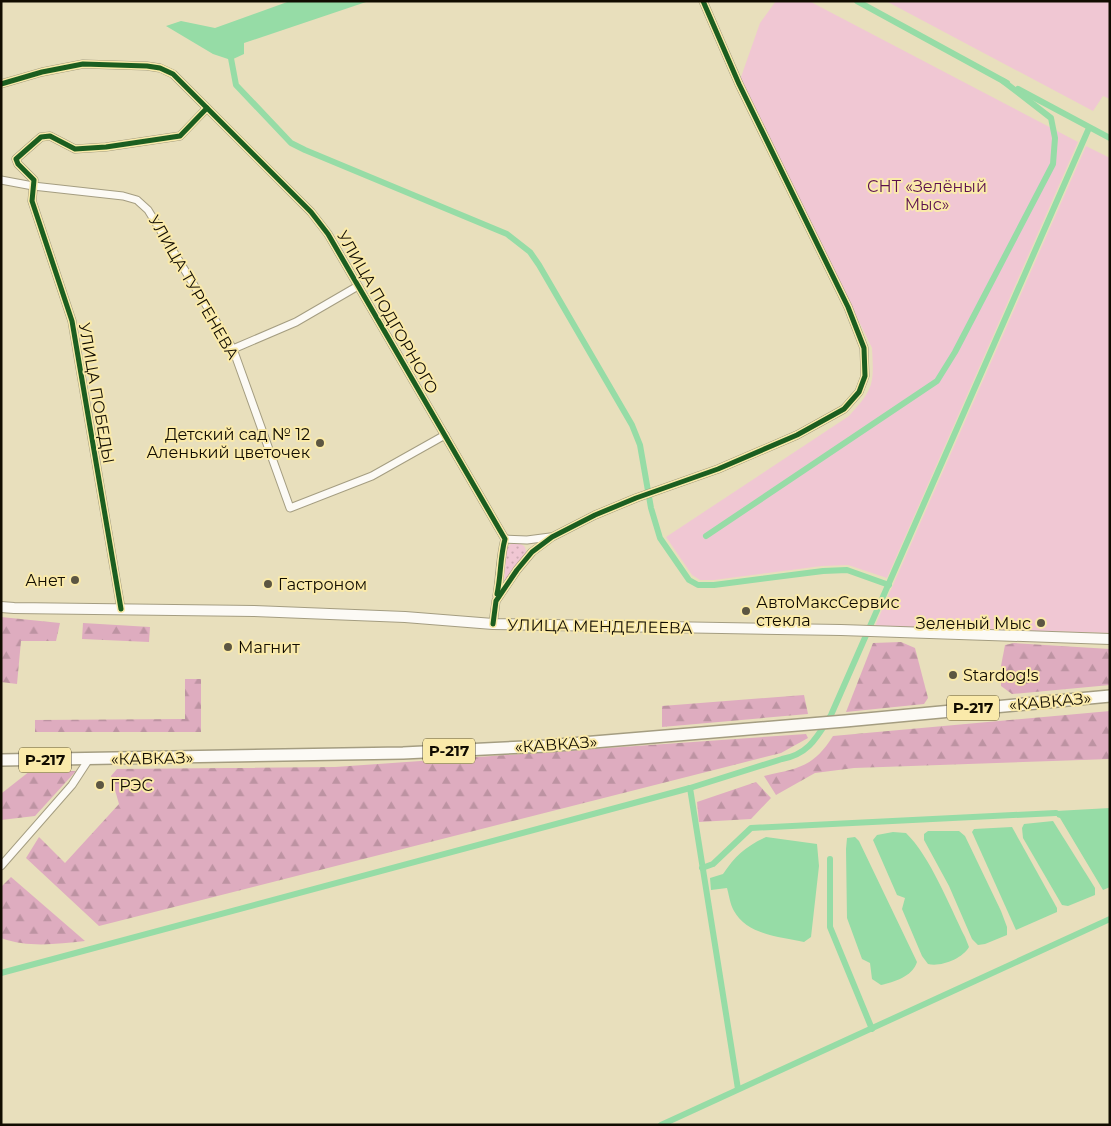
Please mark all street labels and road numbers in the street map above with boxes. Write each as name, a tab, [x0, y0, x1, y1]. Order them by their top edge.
street label: УЛИЦА ТУРГЕНЕВА	[144, 212, 243, 363]
street label: УЛИЦА ПОДГОРНОГО	[333, 227, 442, 397]
street label: УЛИЦА ПОБЕДЫ	[75, 321, 118, 465]
street label: УЛИЦА МЕНДЕЛЕЕВА	[507, 615, 693, 638]
street label: «КАВКАЗ»	[1008, 688, 1092, 715]
road number: Р-217	[947, 696, 999, 720]
street label: «КАВКАЗ»	[514, 732, 598, 757]
road number: Р-217	[423, 738, 475, 764]
road number: Р-217	[19, 748, 71, 772]
street label: «КАВКАЗ»	[111, 748, 193, 769]

